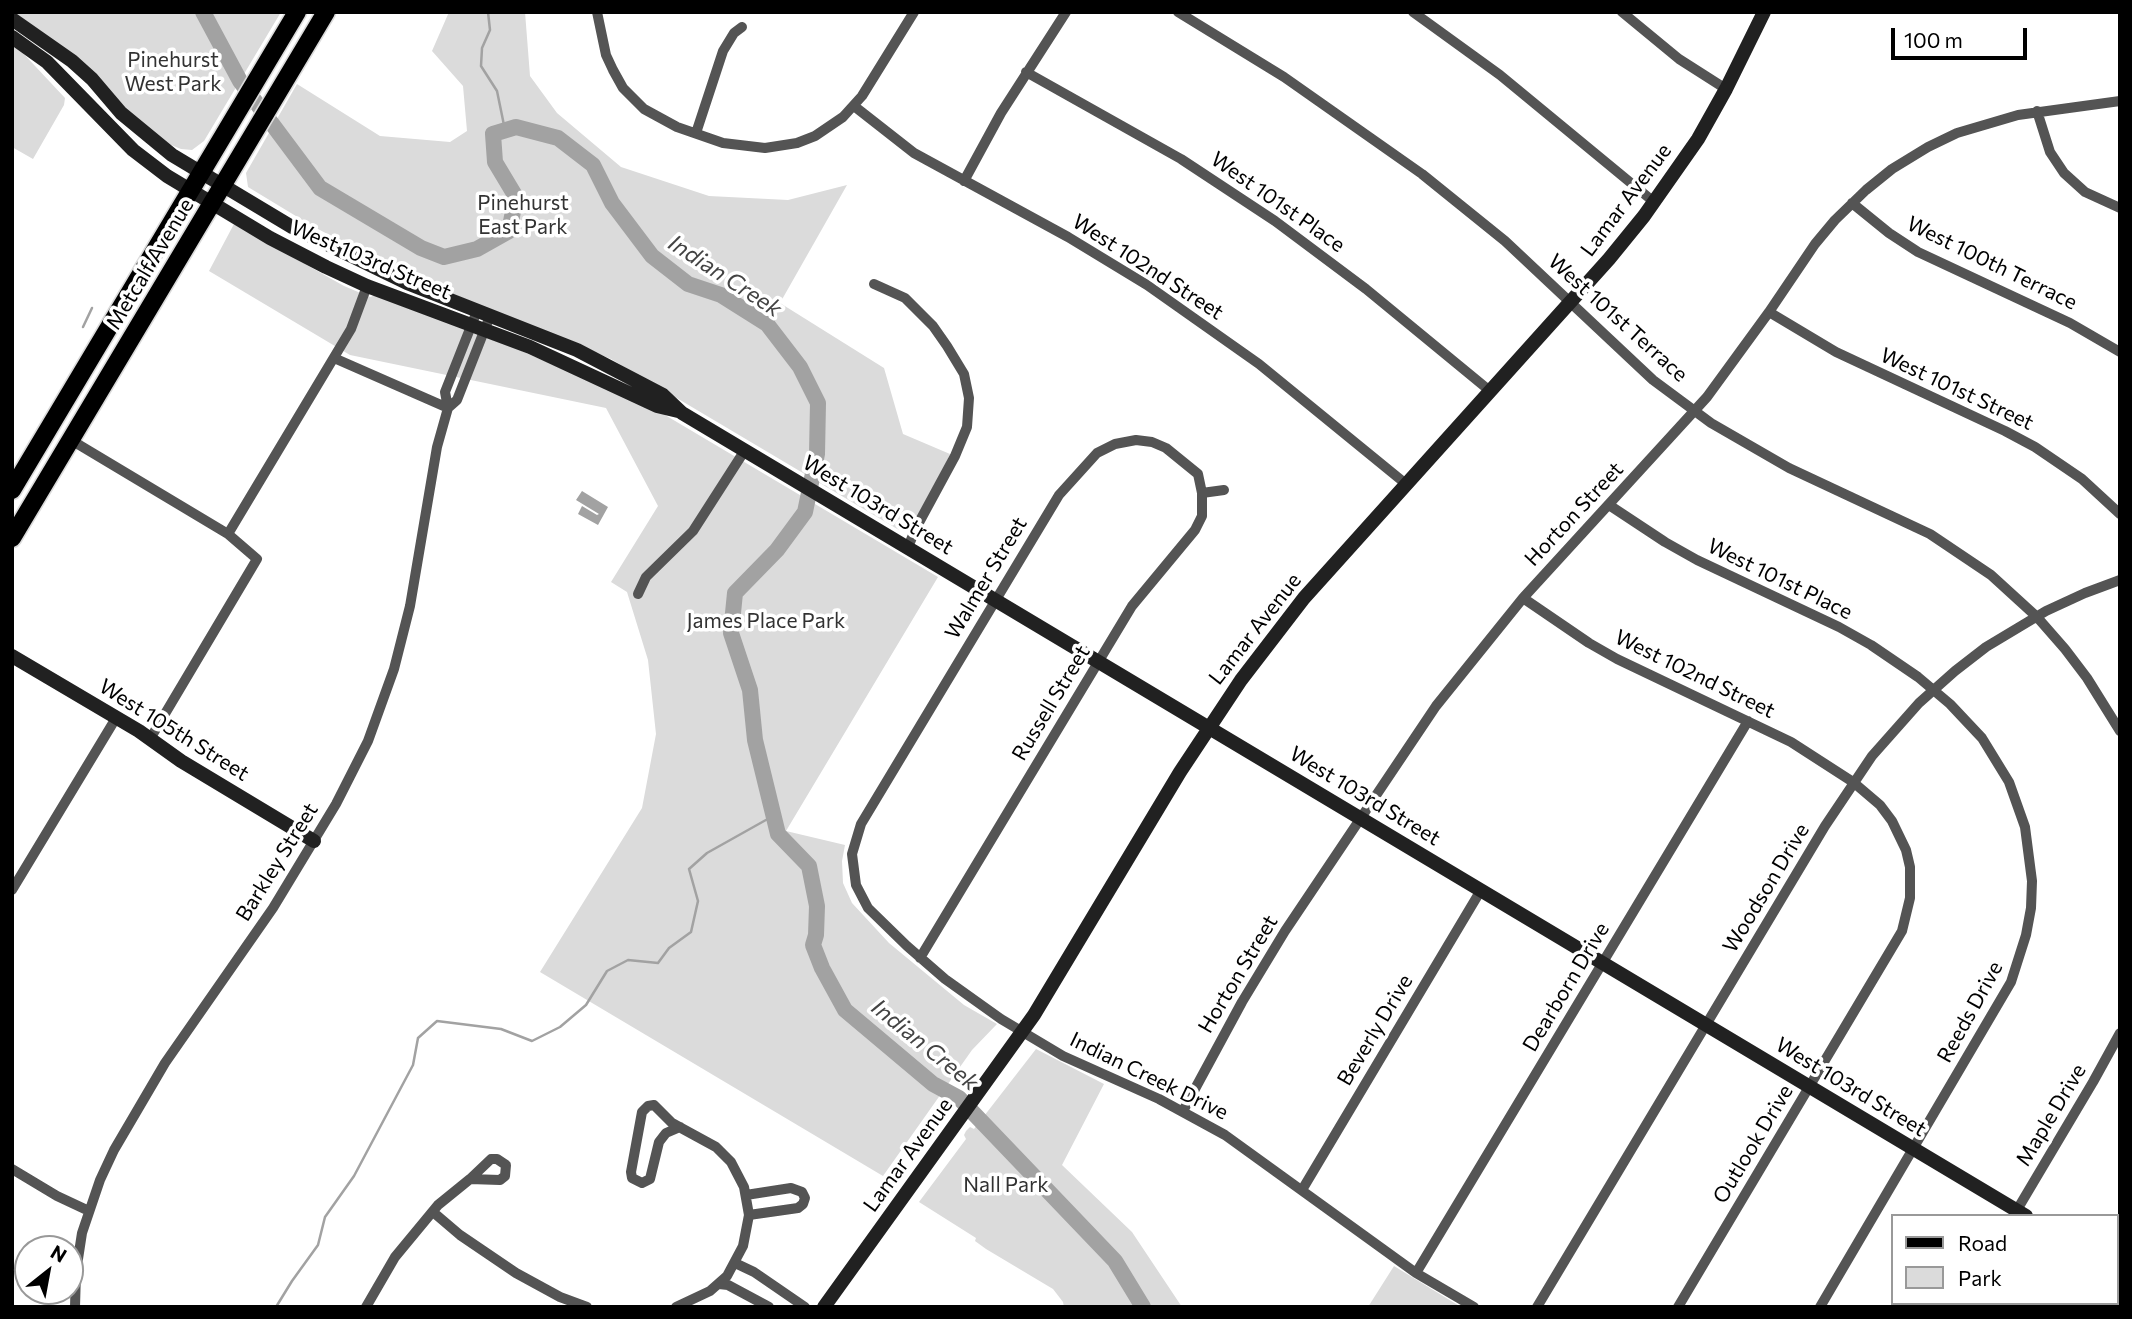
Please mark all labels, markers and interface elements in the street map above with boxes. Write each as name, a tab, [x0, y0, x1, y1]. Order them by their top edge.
scale bar	[1894, 14, 2030, 58]
text: 100 m	[1904, 27, 1963, 52]
park label: Pinehurst West Park	[124, 47, 222, 97]
street label: Lamar Avenue	[1575, 139, 1677, 261]
street label: West 101st Place	[1206, 146, 1350, 258]
park label: Pinehurst East Park	[477, 190, 569, 240]
street label: Metcalf Avenue	[101, 194, 199, 334]
street label: West 102nd Street	[1068, 209, 1228, 325]
street label: West 100th Terrace	[1903, 211, 2081, 315]
street label: West 103rd Street	[287, 215, 455, 305]
water label: Indian Creek	[663, 229, 787, 323]
street label: West 101st Terrace	[1543, 249, 1693, 387]
street label: West 101st Street	[1876, 342, 2038, 436]
street label: West 103rd Street	[798, 450, 958, 560]
street label: Horton Street	[1519, 457, 1629, 571]
street label: Walmer Street	[940, 512, 1032, 644]
street label: West 101st Place	[1704, 533, 1856, 625]
street label: Lamar Avenue	[1204, 568, 1306, 690]
park label: James Place Park	[687, 608, 845, 634]
street label: West 102nd Street	[1611, 624, 1779, 724]
street label: Russell Street	[1007, 641, 1095, 765]
street label: West 105th Street	[94, 674, 254, 786]
street label: West 103rd Street	[1285, 741, 1445, 851]
street label: Barkley Street	[231, 798, 323, 926]
street label: Woodson Drive	[1718, 819, 1814, 957]
street label: Horton Street	[1193, 910, 1283, 1038]
street label: Dearborn Drive	[1518, 918, 1614, 1056]
street label: Reeds Drive	[1932, 957, 2008, 1067]
street label: Beverly Drive	[1332, 970, 1418, 1090]
water label: Indian Creek	[866, 993, 984, 1097]
street label: Indian Creek Drive	[1066, 1027, 1232, 1125]
street label: West 103rd Street	[1771, 1032, 1931, 1142]
street label: Maple Drive	[2011, 1059, 2091, 1171]
street label: Outlook Drive	[1708, 1080, 1798, 1208]
street label: Lamar Avenue	[858, 1093, 958, 1217]
park label: Nall Park	[963, 1172, 1049, 1198]
legend	[1890, 1214, 2118, 1305]
text: Road	[1958, 1230, 2007, 1255]
north arrow	[14, 1235, 84, 1305]
text: N	[47, 1240, 71, 1267]
text: Park	[1958, 1265, 2002, 1290]

